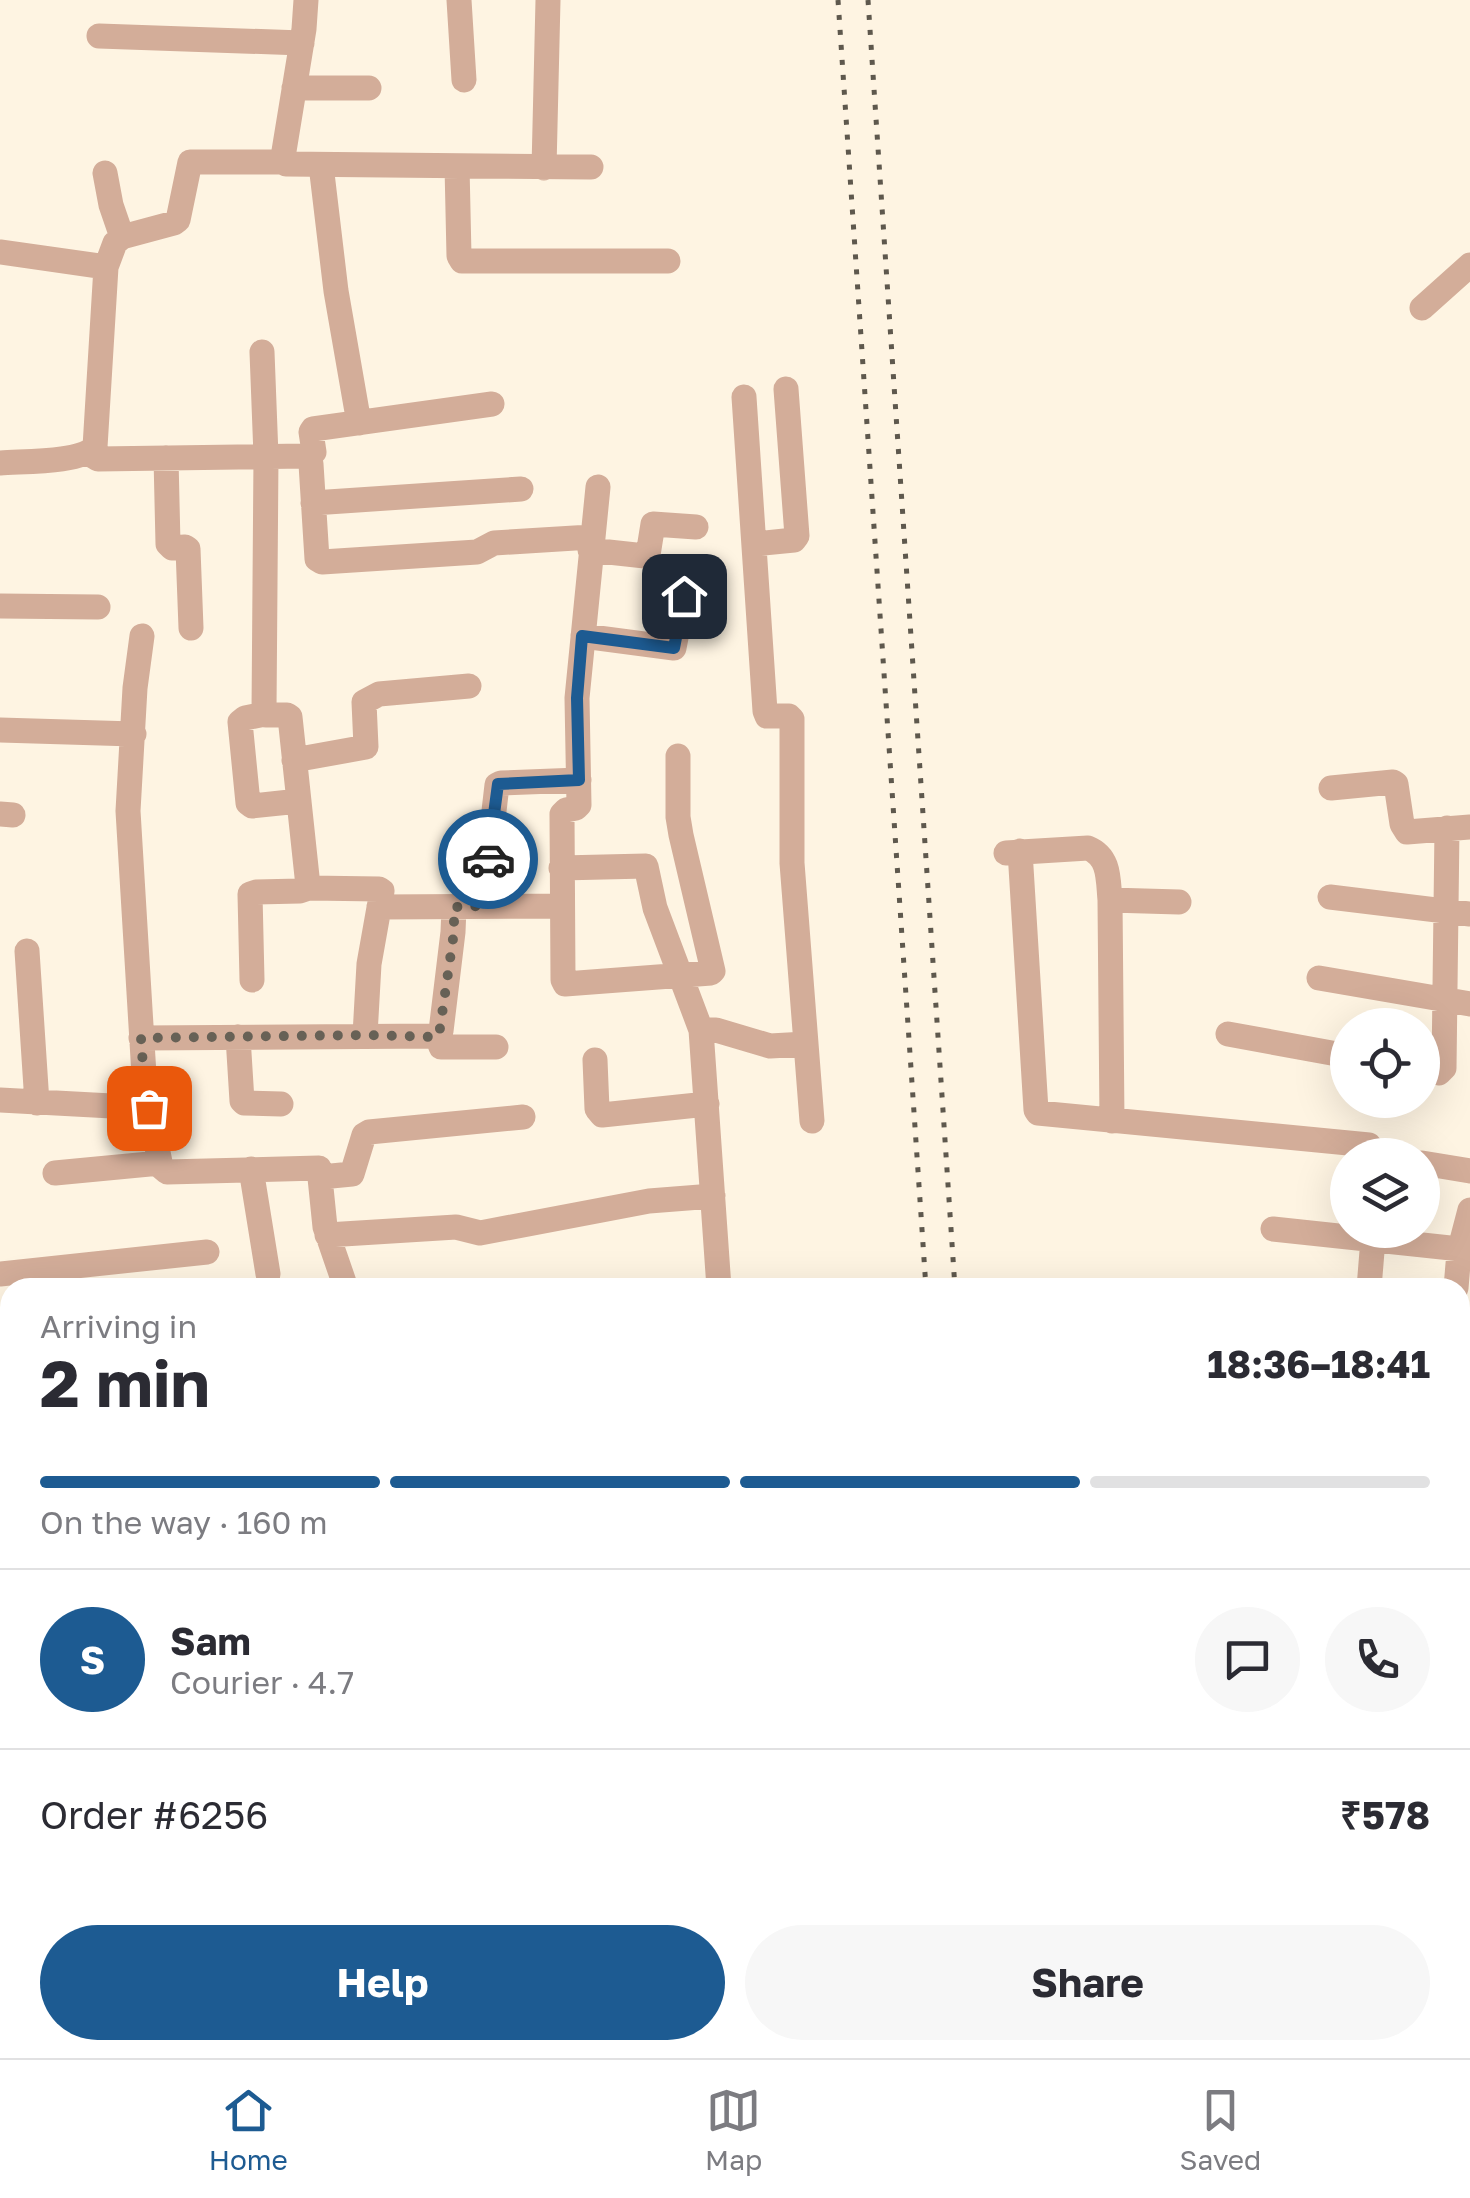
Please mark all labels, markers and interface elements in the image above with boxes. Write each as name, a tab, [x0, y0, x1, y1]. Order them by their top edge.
pin	[642, 554, 727, 639]
icon: home	[657, 569, 712, 624]
courier	[438, 809, 538, 909]
icon: car	[461, 832, 516, 887]
map controls	[1330, 1008, 1440, 1248]
button: locate	[1330, 1008, 1440, 1118]
pin	[107, 1066, 192, 1151]
icon: bag	[122, 1081, 177, 1136]
button: layers	[1330, 1138, 1440, 1248]
text: Arriving in	[40, 1307, 197, 1345]
text: 18:36–18:41	[1207, 1341, 1430, 1386]
text: 2 min	[40, 1343, 210, 1421]
text: On the way · 160 m	[40, 1503, 328, 1541]
button: chat	[1195, 1607, 1300, 1712]
button: phone	[1325, 1607, 1430, 1712]
text: Sam	[170, 1618, 251, 1663]
text: S	[80, 1637, 105, 1682]
text: Courier · 4.7	[170, 1663, 354, 1701]
text: Order #6256	[40, 1792, 268, 1837]
text: ₹578	[1340, 1792, 1430, 1837]
button: Help	[40, 1925, 725, 2040]
button: Share	[745, 1925, 1430, 2040]
tab: Home	[209, 2083, 288, 2176]
tab: Map	[705, 2083, 762, 2176]
tab: Saved	[1180, 2083, 1261, 2176]

